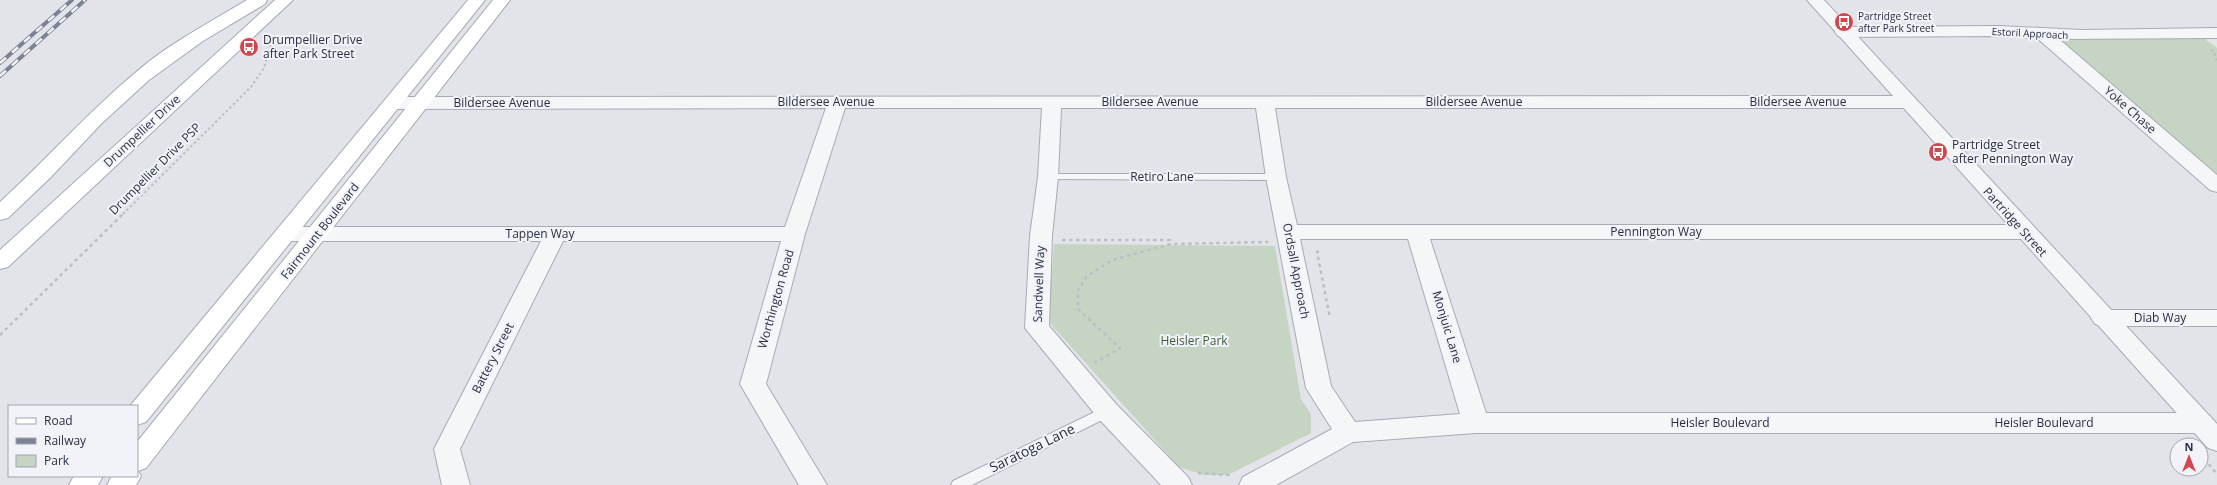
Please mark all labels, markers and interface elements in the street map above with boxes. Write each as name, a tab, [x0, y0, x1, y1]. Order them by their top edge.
place label: Partridge Street after Park Street	[1858, 9, 1935, 35]
bus stop icon: Partridge Street after Park Street	[1833, 11, 1855, 33]
street label: Estoril Approach	[1991, 24, 2069, 42]
place label: Drumpellier Drive after Park Street	[263, 31, 363, 62]
bus stop icon: Drumpellier Drive after Park Street	[238, 36, 260, 58]
street label: Yoke Chase	[2101, 82, 2160, 137]
street label: Drumpellier Drive	[100, 90, 184, 171]
street label: Bildersee Avenue	[778, 93, 875, 110]
street label: Bildersee Avenue	[1102, 93, 1199, 110]
street label: Bildersee Avenue	[1426, 93, 1523, 110]
street label: Bildersee Avenue	[1750, 93, 1847, 110]
street label: Bildersee Avenue	[454, 94, 551, 111]
street label: Drumpellier Drive PSP	[105, 119, 204, 218]
place label: Partridge Street after Pennington Way	[1952, 136, 2074, 167]
bus stop icon: Partridge Street after Pennington Way	[1927, 141, 1949, 163]
street label: Retiro Lane	[1130, 168, 1194, 185]
street label: Fairmount Boulevard	[277, 179, 363, 283]
street label: Partridge Street	[1980, 183, 2051, 260]
street label: Ordsall Approach	[1279, 222, 1314, 320]
street label: Pennington Way	[1610, 223, 1703, 240]
street label: Tappen Way	[506, 225, 575, 242]
street label: Sandwell Way	[1029, 244, 1048, 323]
street label: Worthington Road	[753, 247, 798, 350]
street label: Monjuic Lane	[1428, 289, 1467, 365]
street label: Diab Way	[2134, 309, 2187, 326]
street label: Battery Street	[467, 319, 518, 396]
park label: Heisler Park	[1160, 332, 1228, 349]
legend	[8, 405, 138, 477]
text: Road	[44, 412, 73, 429]
street label: Heisler Boulevard	[1670, 414, 1770, 431]
street label: Heisler Boulevard	[1994, 414, 2094, 431]
street label: Saratoga Lane	[986, 419, 1078, 476]
text: Railway	[44, 432, 87, 449]
north arrow	[2169, 437, 2209, 477]
text: N	[2185, 439, 2193, 454]
text: Park	[44, 452, 70, 469]

